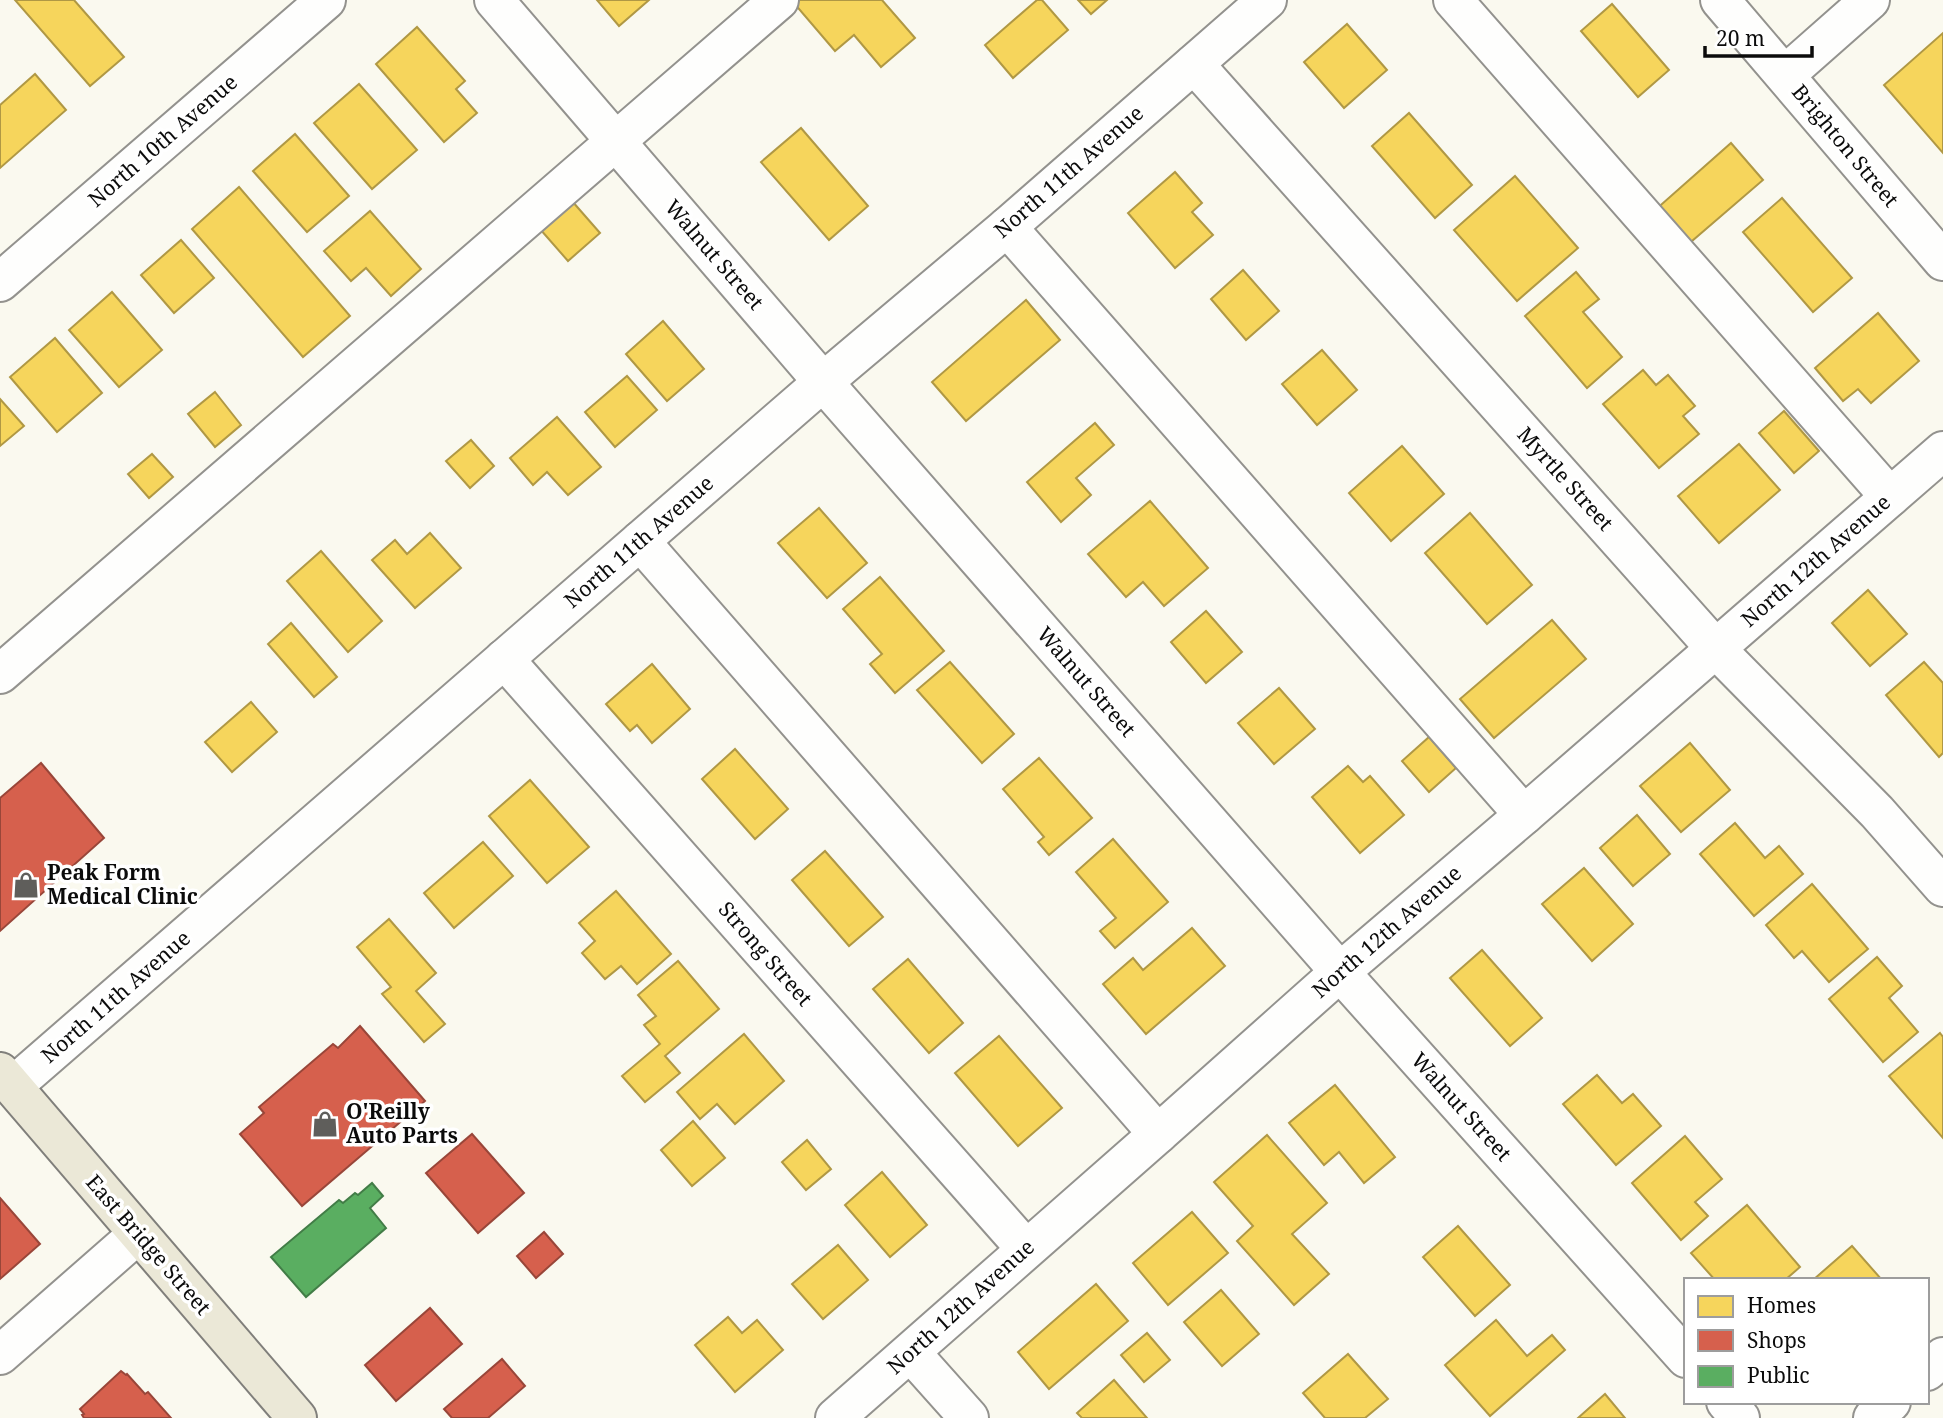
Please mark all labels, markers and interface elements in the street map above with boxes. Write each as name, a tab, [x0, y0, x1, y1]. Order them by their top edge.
scale bar	[1705, 14, 1812, 58]
text: 20 m	[1716, 24, 1765, 52]
street label: North 10th Avenue	[82, 68, 243, 213]
street label: Brighton Street	[1786, 78, 1905, 213]
street label: North 11th Avenue	[988, 99, 1149, 244]
street label: Walnut Street	[659, 193, 770, 315]
street label: Myrtle Street	[1512, 420, 1620, 536]
street label: North 11th Avenue	[558, 469, 719, 614]
street label: North 12th Avenue	[1735, 488, 1896, 633]
street label: Walnut Street	[1031, 620, 1142, 742]
place label: Peak Form Medical Clinic	[47, 858, 198, 910]
street label: North 12th Avenue	[1306, 859, 1467, 1004]
shop icon: Peak Form Medical Clinic	[11, 870, 41, 900]
street label: Strong Street	[713, 895, 819, 1011]
street label: North 11th Avenue	[35, 924, 196, 1069]
street label: Walnut Street	[1405, 1046, 1518, 1167]
place label: O'Reilly Auto Parts	[346, 1097, 458, 1149]
shop icon: O'Reilly Auto Parts	[310, 1109, 340, 1139]
street label: East Bridge Street	[80, 1168, 217, 1320]
street label: North 12th Avenue	[881, 1233, 1040, 1380]
legend	[1684, 1278, 1929, 1404]
text: Homes	[1747, 1291, 1816, 1319]
text: Shops	[1747, 1326, 1806, 1354]
text: Public	[1747, 1361, 1809, 1389]

